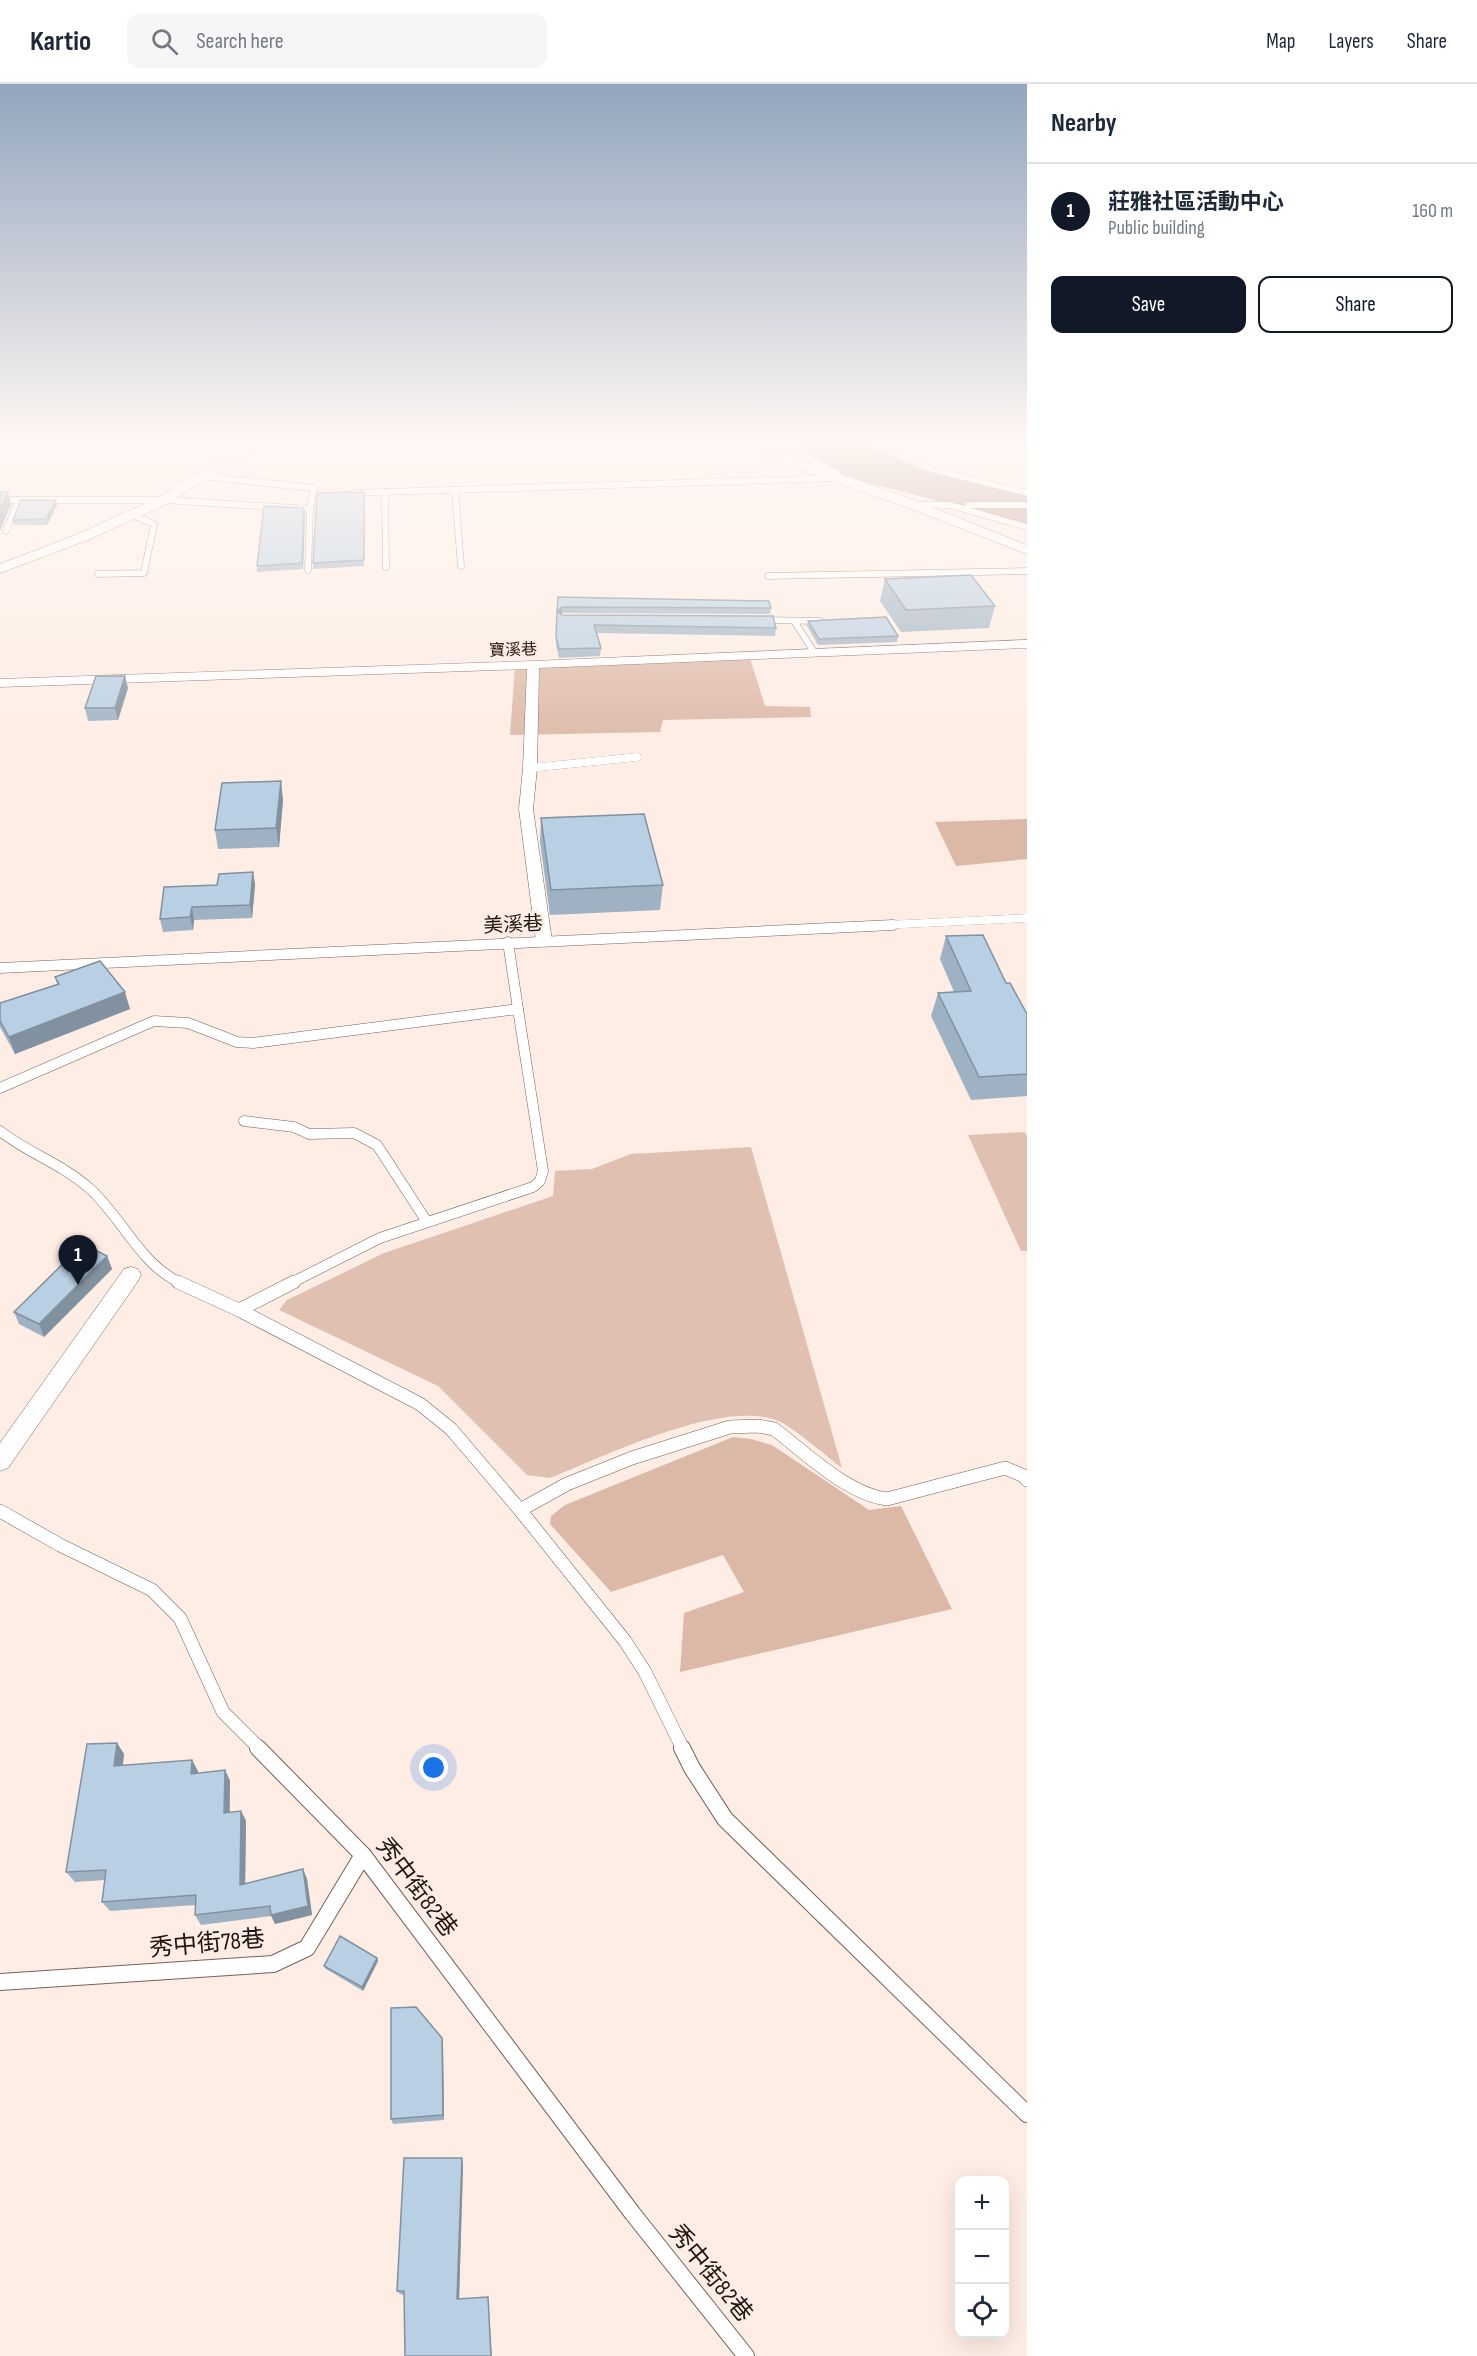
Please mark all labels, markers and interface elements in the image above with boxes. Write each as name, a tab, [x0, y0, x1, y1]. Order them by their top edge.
search box	[127, 14, 547, 68]
text: Kartio	[30, 25, 91, 58]
icon: search	[148, 25, 181, 58]
text: Search here	[196, 28, 284, 55]
text: Map	[1266, 29, 1295, 54]
text: Layers	[1328, 29, 1374, 54]
text: Share	[1407, 29, 1447, 54]
text: Nearby	[1051, 108, 1117, 139]
text: 莊雅社區活動中心	[1108, 189, 1284, 216]
text: 1	[1067, 199, 1074, 223]
text: 160 m	[1412, 199, 1453, 223]
text: Public building	[1108, 216, 1205, 240]
button: Save	[1051, 276, 1246, 333]
button: Share	[1258, 276, 1453, 333]
street label: 寶溪巷	[489, 639, 537, 661]
street label: 美溪巷	[482, 911, 544, 939]
pin: 1	[58, 1236, 98, 1285]
your location	[419, 1753, 448, 1782]
street label: 秀中街82巷	[370, 1832, 463, 1943]
street label: 秀中街78巷	[148, 1924, 266, 1963]
map controls	[955, 2176, 1009, 2338]
button: +	[955, 2176, 1009, 2230]
street label: 秀中街82巷	[663, 2219, 759, 2328]
button: −	[955, 2230, 1009, 2284]
button: locate	[955, 2284, 1009, 2338]

